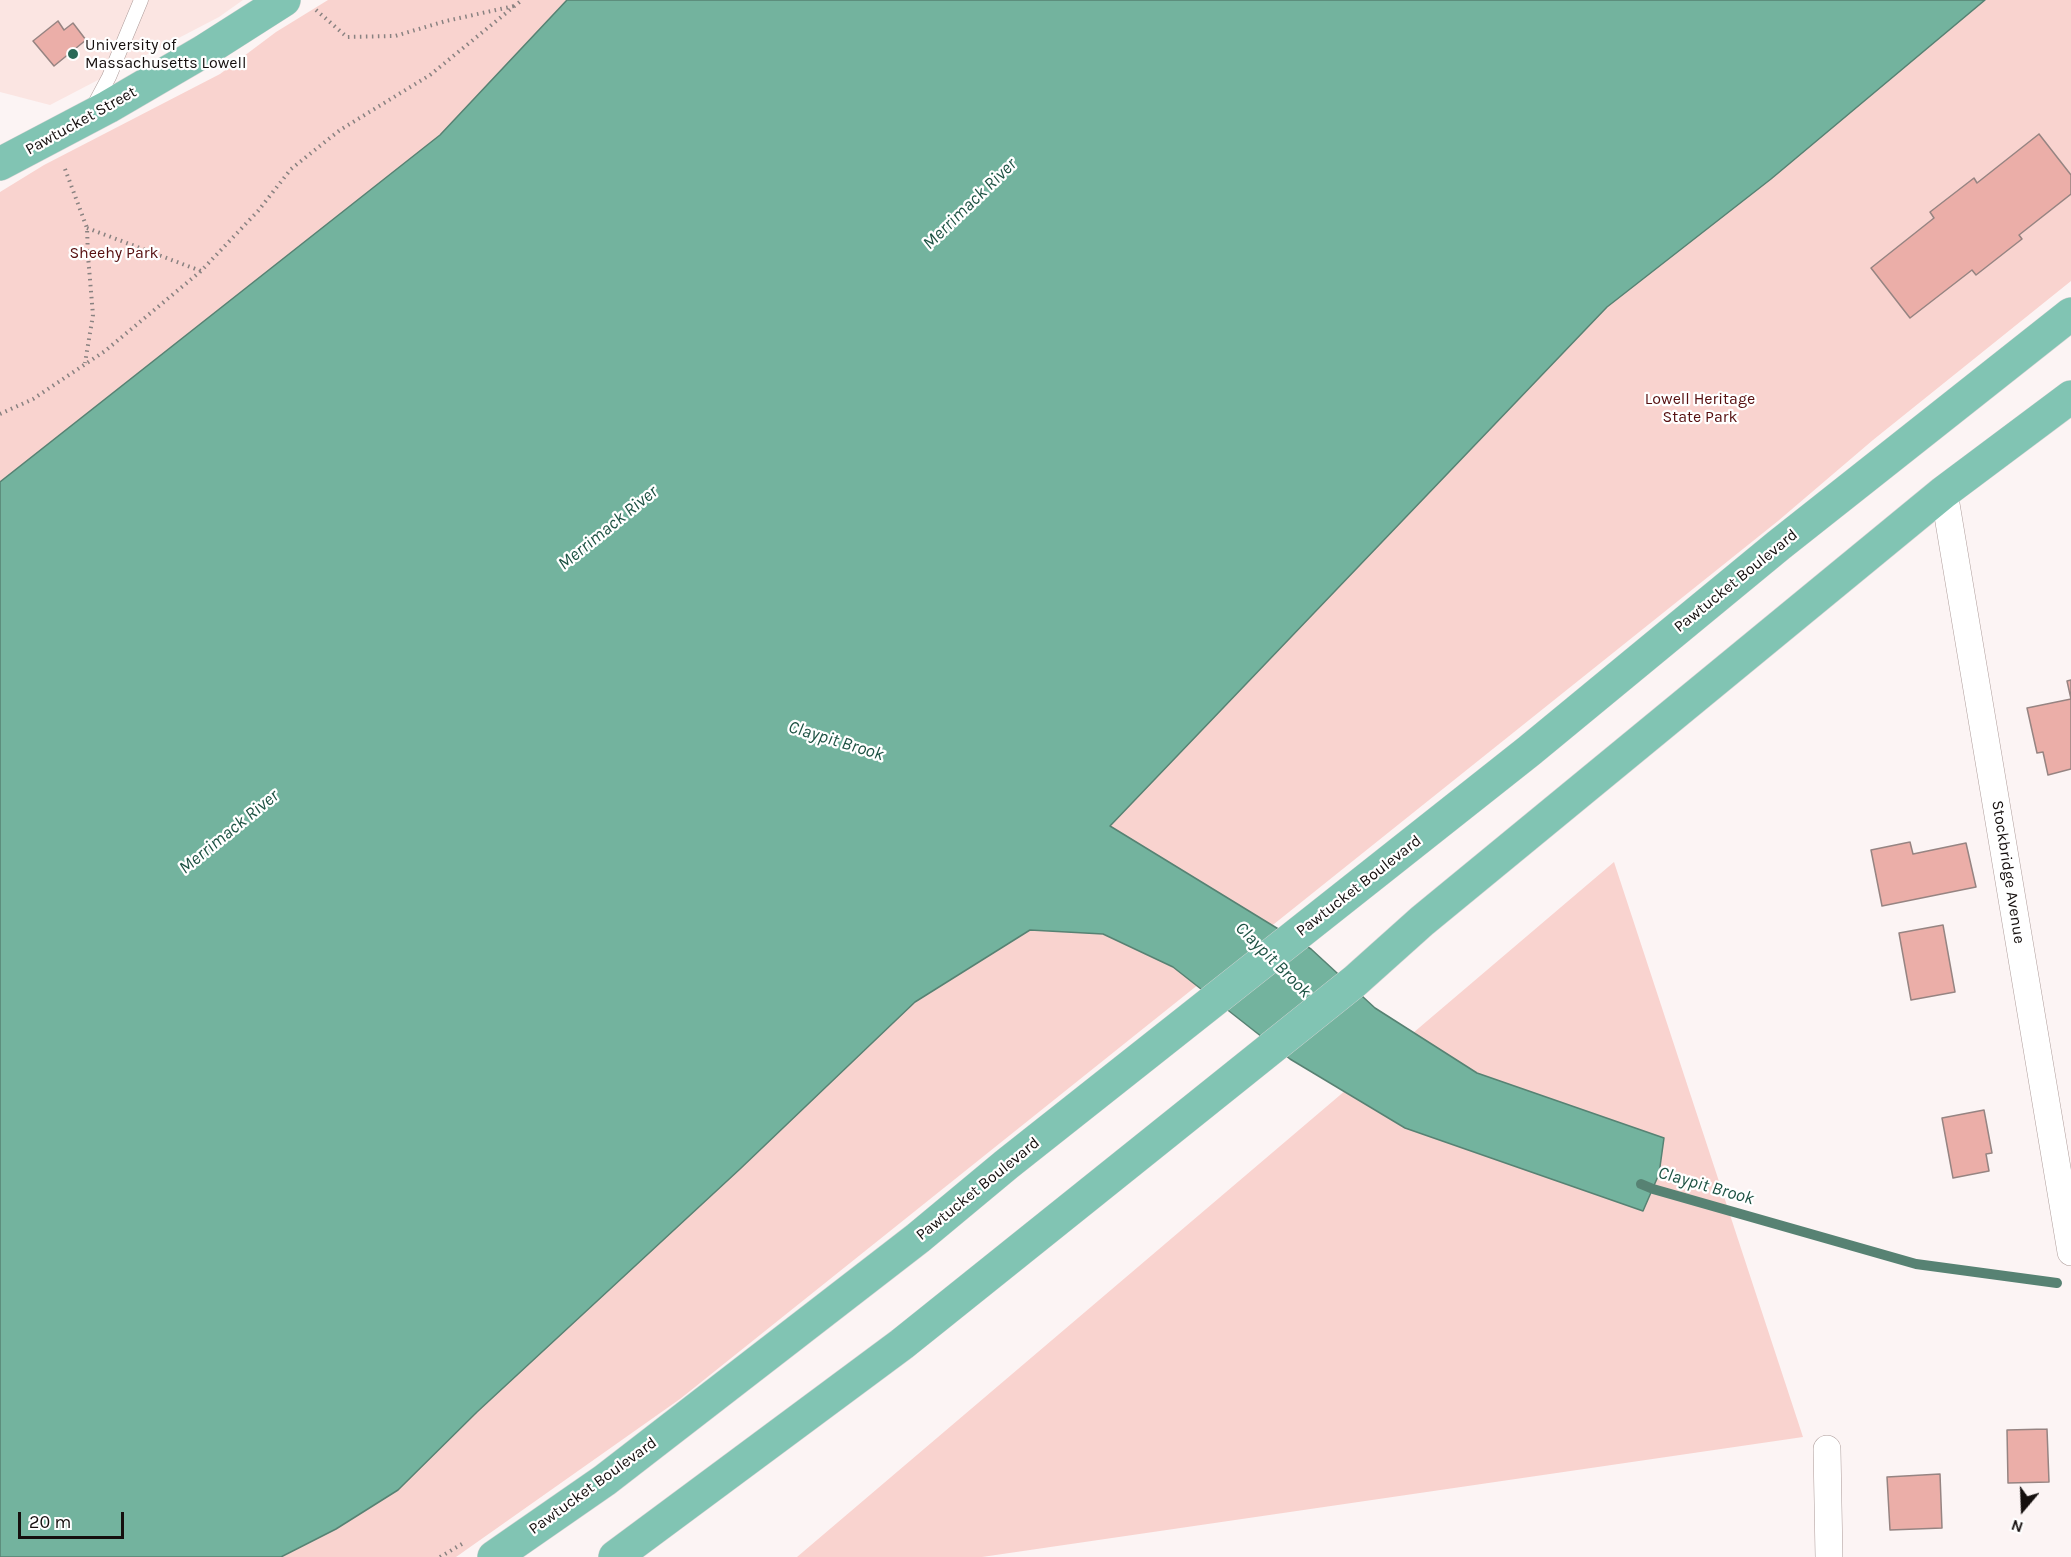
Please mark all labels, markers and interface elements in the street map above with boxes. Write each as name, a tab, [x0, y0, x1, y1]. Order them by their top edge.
place label: University of Massachusetts Lowell	[85, 35, 246, 73]
marker: University of Massachusetts Lowell	[66, 47, 80, 61]
street label: Pawtucket Street	[22, 83, 140, 159]
water label: Merrimack River	[919, 154, 1021, 254]
park label: Sheehy Park	[69, 243, 159, 263]
park label: Lowell Heritage State Park	[1645, 389, 1755, 427]
water label: Merrimack River	[554, 481, 662, 575]
street label: Pawtucket Boulevard	[1670, 525, 1802, 637]
water label: Claypit Brook	[786, 716, 886, 766]
water label: Merrimack River	[175, 785, 283, 879]
street label: Stockbridge Avenue	[1987, 799, 2029, 945]
street label: Pawtucket Boulevard	[1293, 831, 1425, 941]
water label: Claypit Brook	[1230, 917, 1316, 1003]
street label: Pawtucket Boulevard	[912, 1133, 1044, 1245]
water label: Claypit Brook	[1656, 1162, 1756, 1210]
street label: Pawtucket Boulevard	[525, 1433, 661, 1539]
north arrow	[1993, 1479, 2053, 1539]
scale bar	[21, 1500, 128, 1538]
text: 20 m	[29, 1511, 71, 1533]
text: N	[2008, 1516, 2026, 1537]

